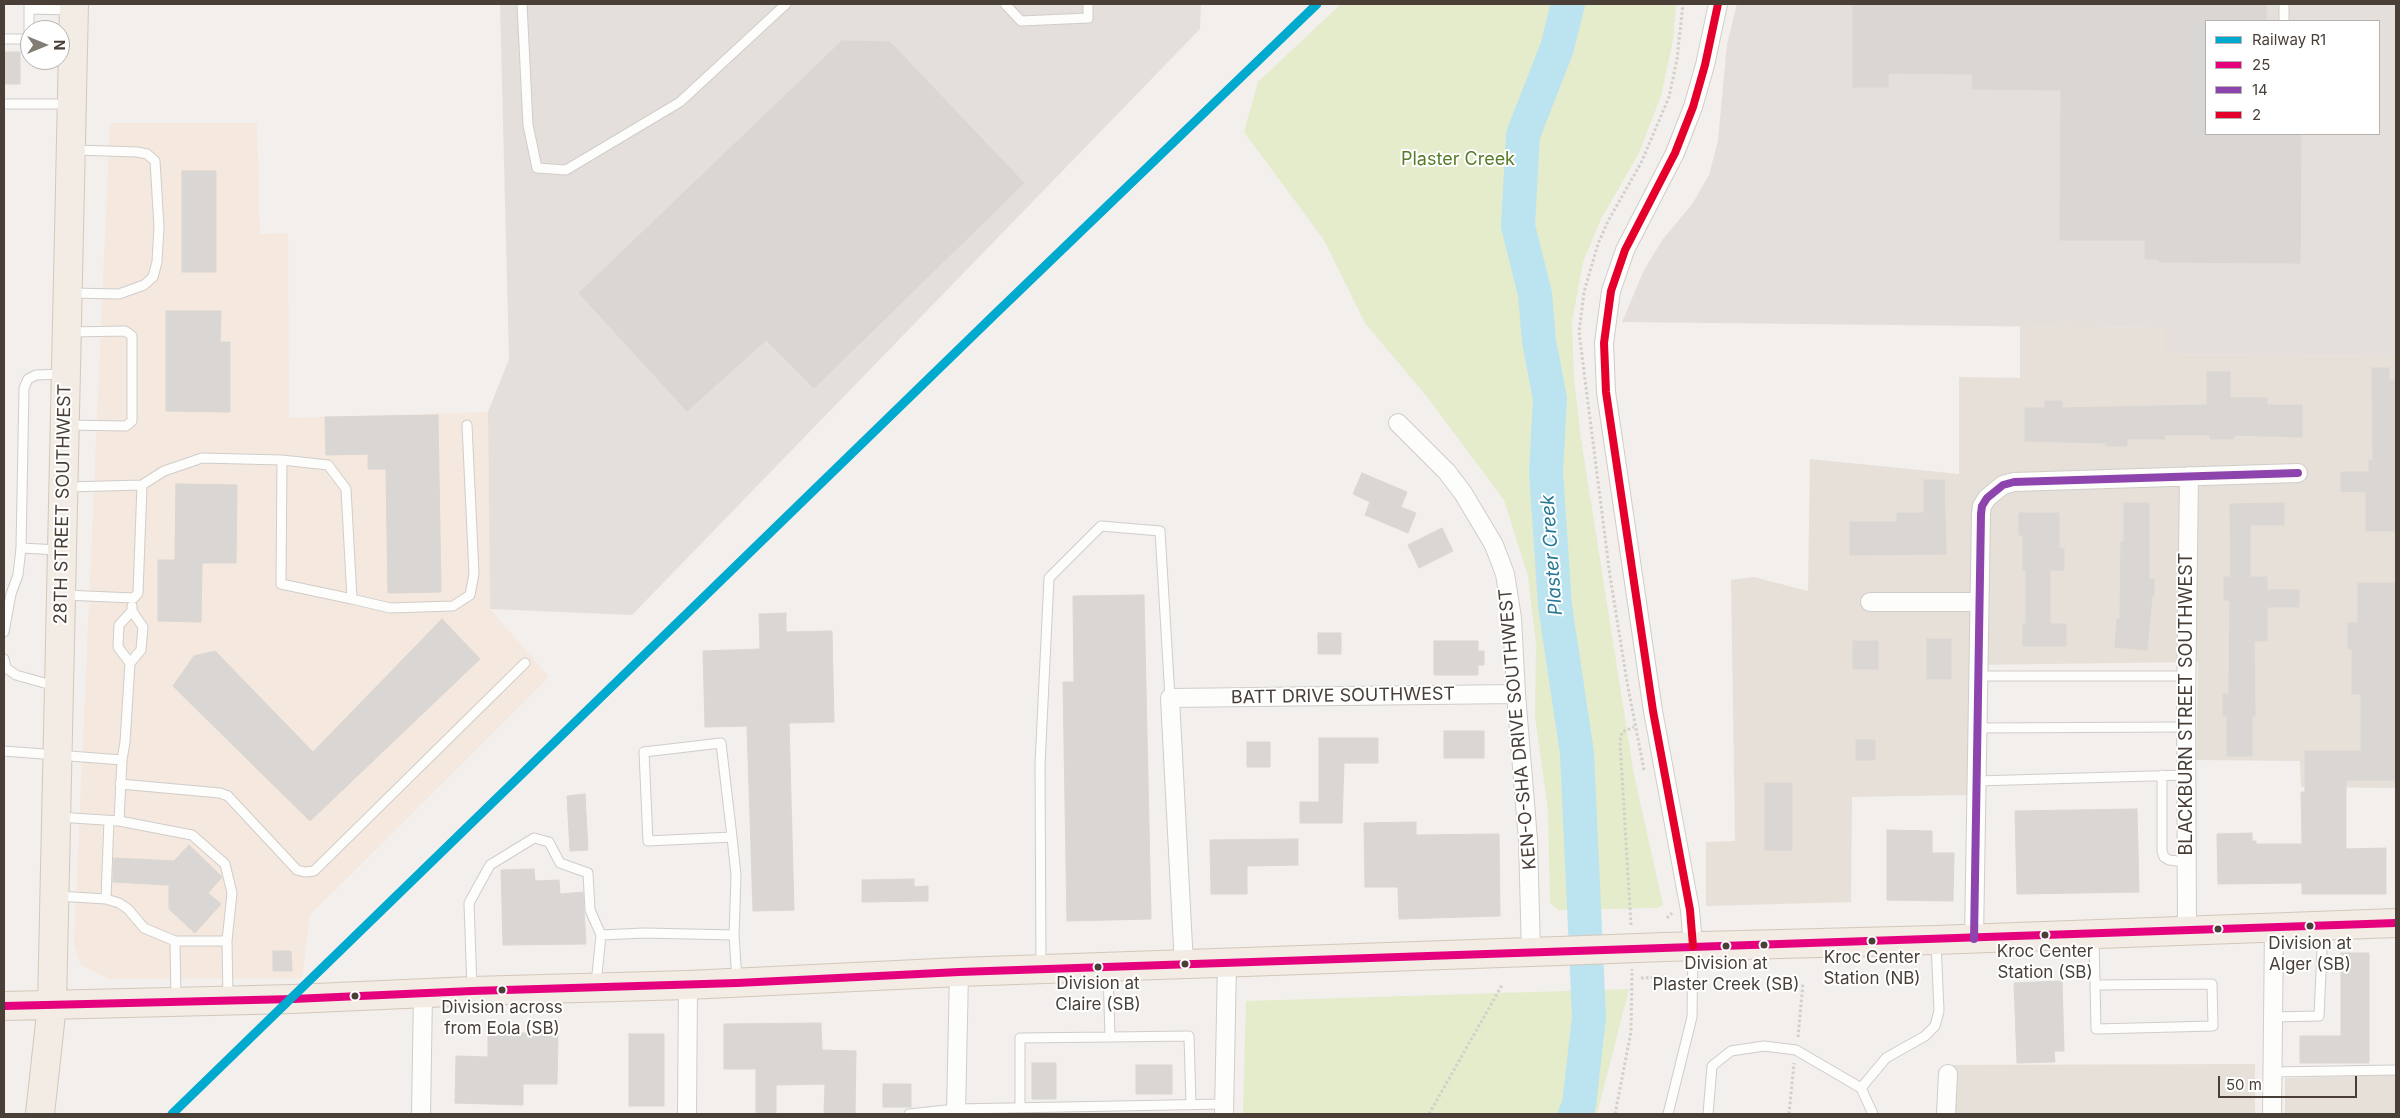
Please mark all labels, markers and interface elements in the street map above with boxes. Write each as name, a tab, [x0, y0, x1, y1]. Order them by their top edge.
north arrow	[20, 20, 70, 70]
legend	[2205, 20, 2380, 135]
text: Railway R1	[2252, 30, 2326, 49]
text: N	[51, 40, 68, 50]
text: 25	[2252, 55, 2270, 74]
text: 14	[2252, 80, 2268, 99]
text: 2	[2252, 105, 2261, 124]
park label: Plaster Creek	[1401, 149, 1515, 171]
street label: 28TH STREET SOUTHWEST	[50, 383, 76, 625]
water label: Plaster Creek	[1536, 494, 1568, 616]
street label: BLACKBURN STREET SOUTHWEST	[2176, 553, 2198, 855]
street label: KEN-O-SHA DRIVE SOUTHWEST	[1495, 587, 1541, 871]
street label: BATT DRIVE SOUTHWEST	[1231, 683, 1455, 709]
marker: Division at Alger (SB)	[2305, 921, 2315, 931]
unlabelled marker	[2213, 924, 2223, 934]
marker: Kroc Center Station (SB)	[2040, 930, 2050, 940]
place label: Division at Alger (SB)	[2268, 934, 2352, 974]
marker: Kroc Center Station (NB)	[1867, 936, 1877, 946]
unlabelled marker	[1759, 940, 1769, 950]
marker: Division at Plaster Creek (SB)	[1721, 941, 1731, 951]
place label: Kroc Center Station (SB)	[1997, 942, 2093, 982]
place label: Kroc Center Station (NB)	[1823, 948, 1921, 988]
place label: Division at Plaster Creek (SB)	[1653, 954, 1799, 994]
unlabelled marker	[1180, 959, 1190, 969]
marker: Division at Claire (SB)	[1093, 962, 1103, 972]
place label: Division at Claire (SB)	[1055, 974, 1141, 1014]
marker: Division across from Eola (SB)	[497, 985, 507, 995]
unlabelled marker	[350, 991, 360, 1001]
place label: Division across from Eola (SB)	[441, 998, 563, 1038]
scale bar	[2220, 1066, 2359, 1098]
text: 50 m	[2226, 1075, 2262, 1094]

